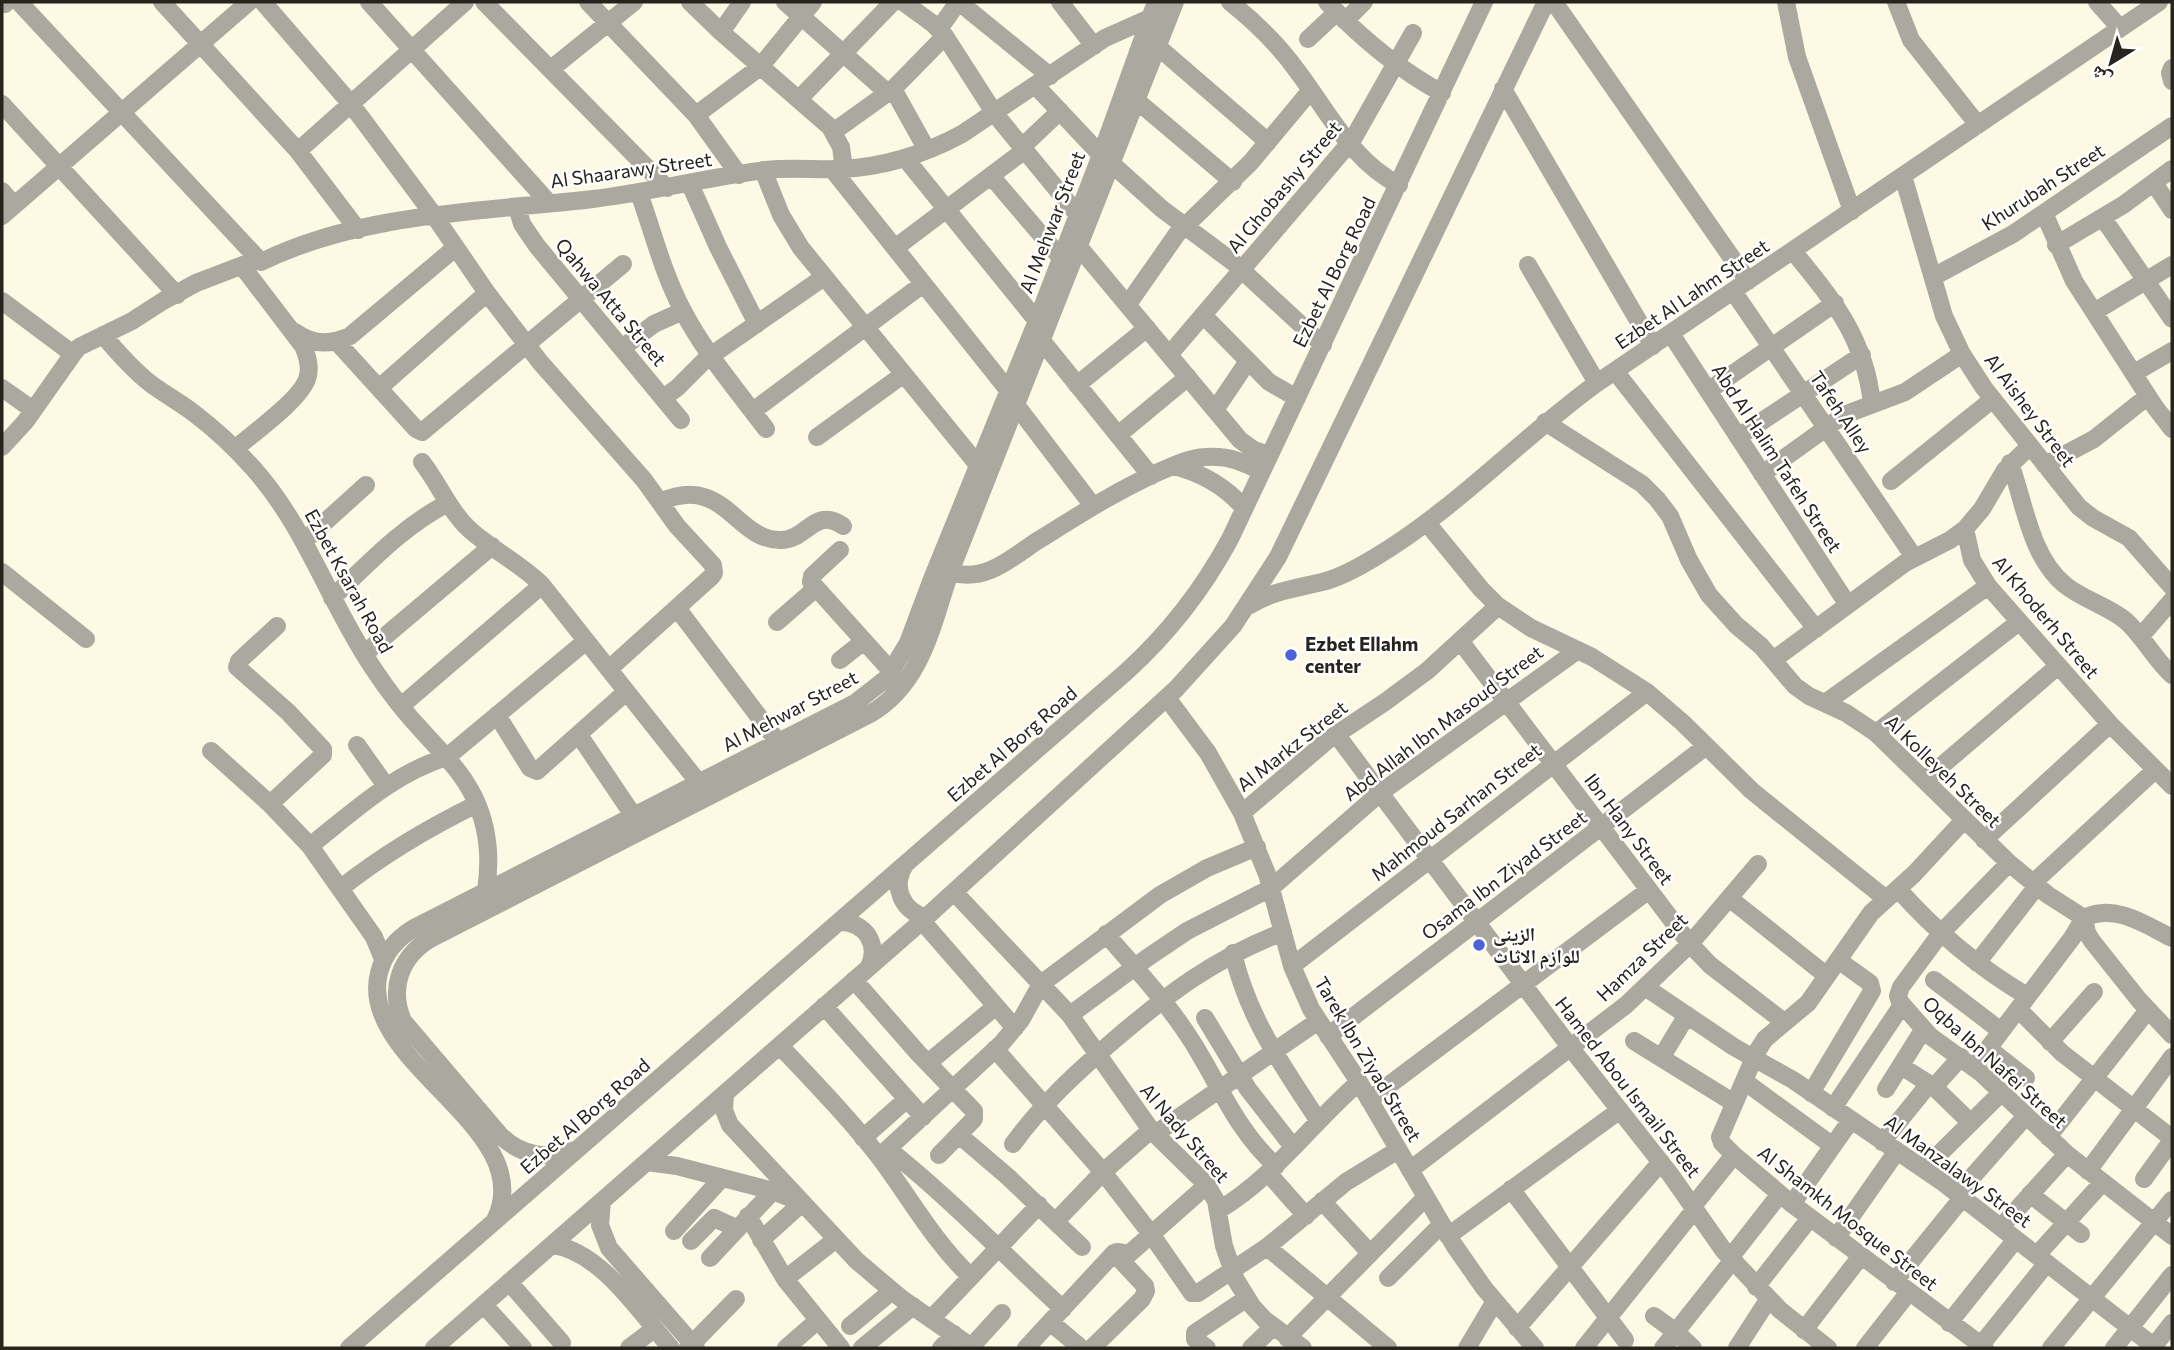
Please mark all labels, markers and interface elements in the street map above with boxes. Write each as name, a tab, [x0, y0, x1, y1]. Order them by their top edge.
north arrow	[2076, 28, 2146, 98]
text: ش	[2085, 61, 2116, 92]
street label: Al Ghobashy Street	[1222, 116, 1346, 257]
street label: Khurubah Street	[1977, 138, 2109, 235]
street label: Al Shaarawy Street	[549, 147, 713, 192]
street label: Al Mehwar Street	[1014, 147, 1089, 296]
street label: Ezbet Al Borg Road	[1287, 193, 1380, 351]
street label: Qahwa Atta Street	[551, 233, 672, 370]
street label: Ezbet Al Lahm Street	[1610, 233, 1773, 354]
street label: Al Aishey Street	[1980, 348, 2081, 471]
street label: Abd Al Halim Tafeh Street	[1708, 359, 1847, 557]
street label: Tafeh Alley	[1805, 366, 1877, 457]
street label: Ezbet Ksarah Road	[300, 505, 398, 657]
street label: Al Khoderh Street	[1988, 551, 2105, 683]
place label: Ezbet Ellahm center	[1305, 632, 1418, 677]
street label: Abd Allah Ibn Masoud Street	[1338, 640, 1547, 805]
marker: Ezbet Ellahm center	[1283, 647, 1299, 663]
street label: Al Mehwar Street	[718, 665, 862, 756]
street label: Ezbet Al Borg Road	[942, 681, 1081, 806]
street label: Al Markz Street	[1232, 695, 1352, 796]
street label: Al Kolleyeh Street	[1881, 710, 2006, 832]
street label: Mahmoud Sarhan Street	[1366, 738, 1546, 885]
street label: Ibn Hany Street	[1580, 769, 1679, 889]
street label: Osama Ibn Ziyad Street	[1417, 805, 1591, 944]
street label: Hamza Street	[1591, 907, 1692, 1006]
place label: الزينى للوازم الاثاث	[1493, 922, 1580, 970]
marker: الزينى للوازم الاثاث	[1471, 937, 1487, 953]
street label: Tarek Ibn Ziyad Street	[1310, 972, 1427, 1146]
street label: Oqba Ibn Nafei Street	[1918, 991, 2072, 1133]
street label: Hamed Abou Ismail Street	[1551, 992, 1706, 1182]
street label: Ezbet Al Borg Road	[515, 1053, 654, 1178]
street label: Al Nady Street	[1136, 1078, 1235, 1187]
street label: Al Manzalawy Street	[1880, 1109, 2037, 1232]
street label: Al Shamkh Mosque Street	[1754, 1140, 1943, 1295]

